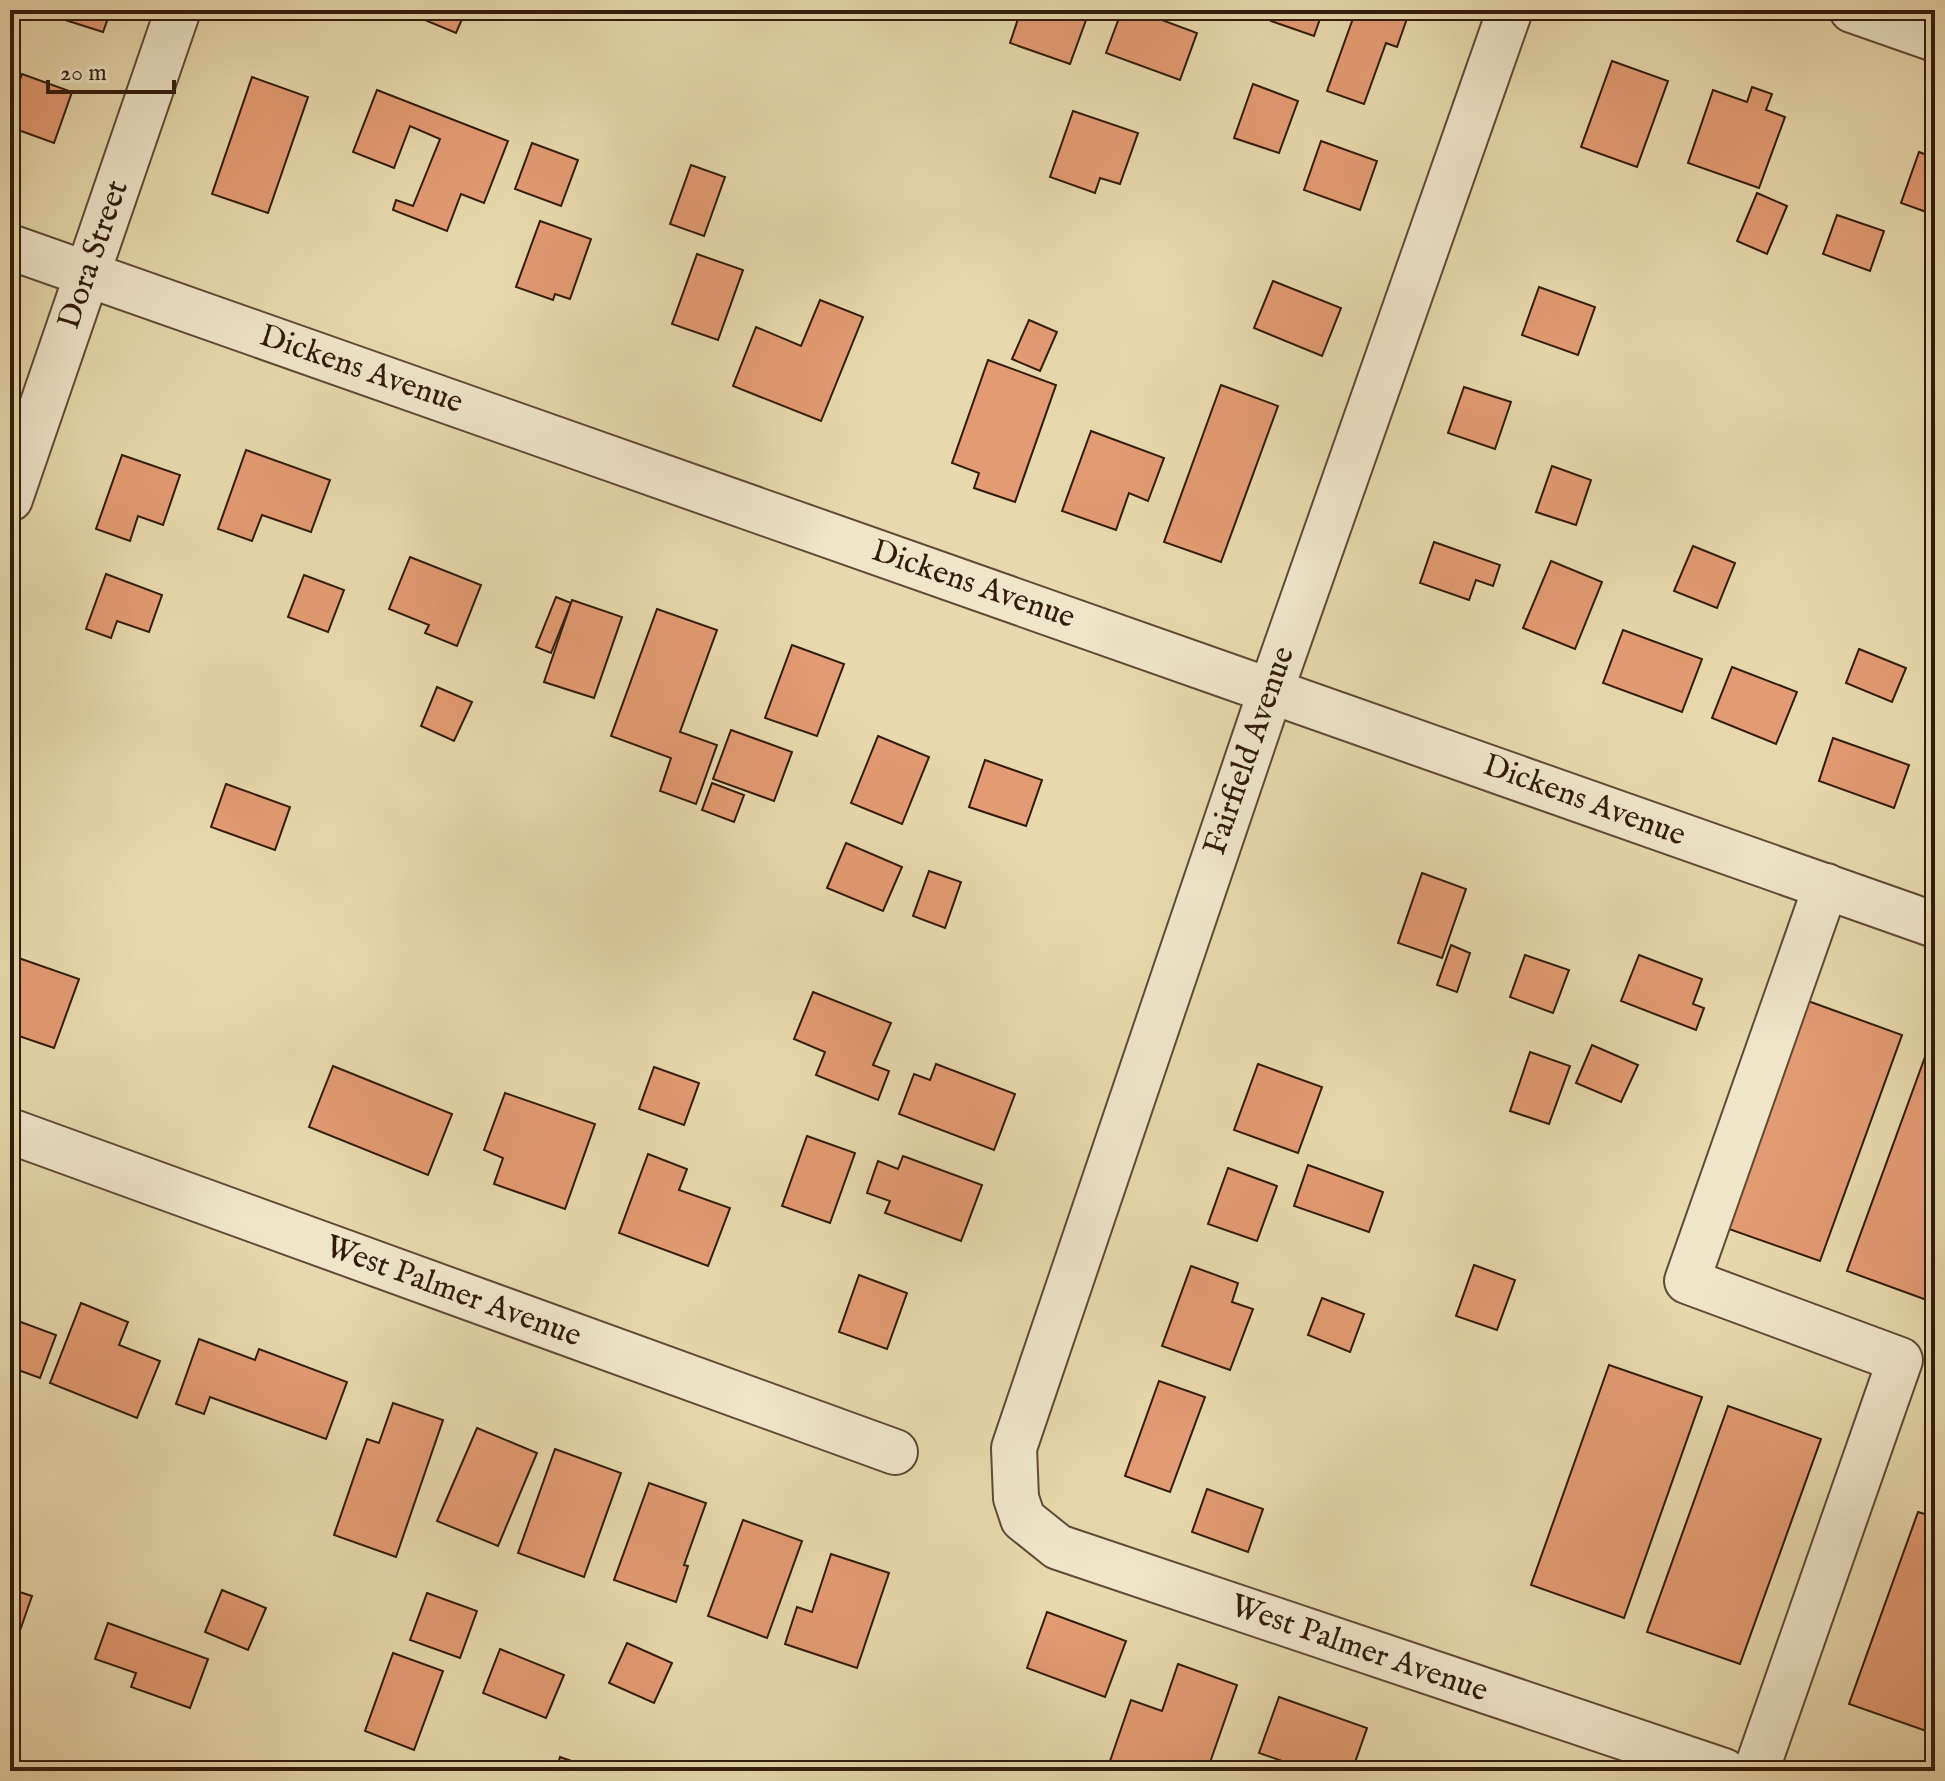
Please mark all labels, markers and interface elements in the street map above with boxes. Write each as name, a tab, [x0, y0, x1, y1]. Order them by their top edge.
scale bar	[48, 44, 174, 94]
text: 20 m	[60, 58, 107, 89]
street label: Dora Street	[49, 175, 139, 335]
street label: Dickens Avenue	[254, 316, 468, 424]
street label: Dickens Avenue	[866, 531, 1080, 639]
street label: Fairfield Avenue	[1195, 641, 1305, 861]
street label: Dickens Avenue	[1477, 745, 1691, 857]
street label: West Palmer Avenue	[319, 1227, 587, 1357]
street label: West Palmer Avenue	[1225, 1586, 1493, 1712]

